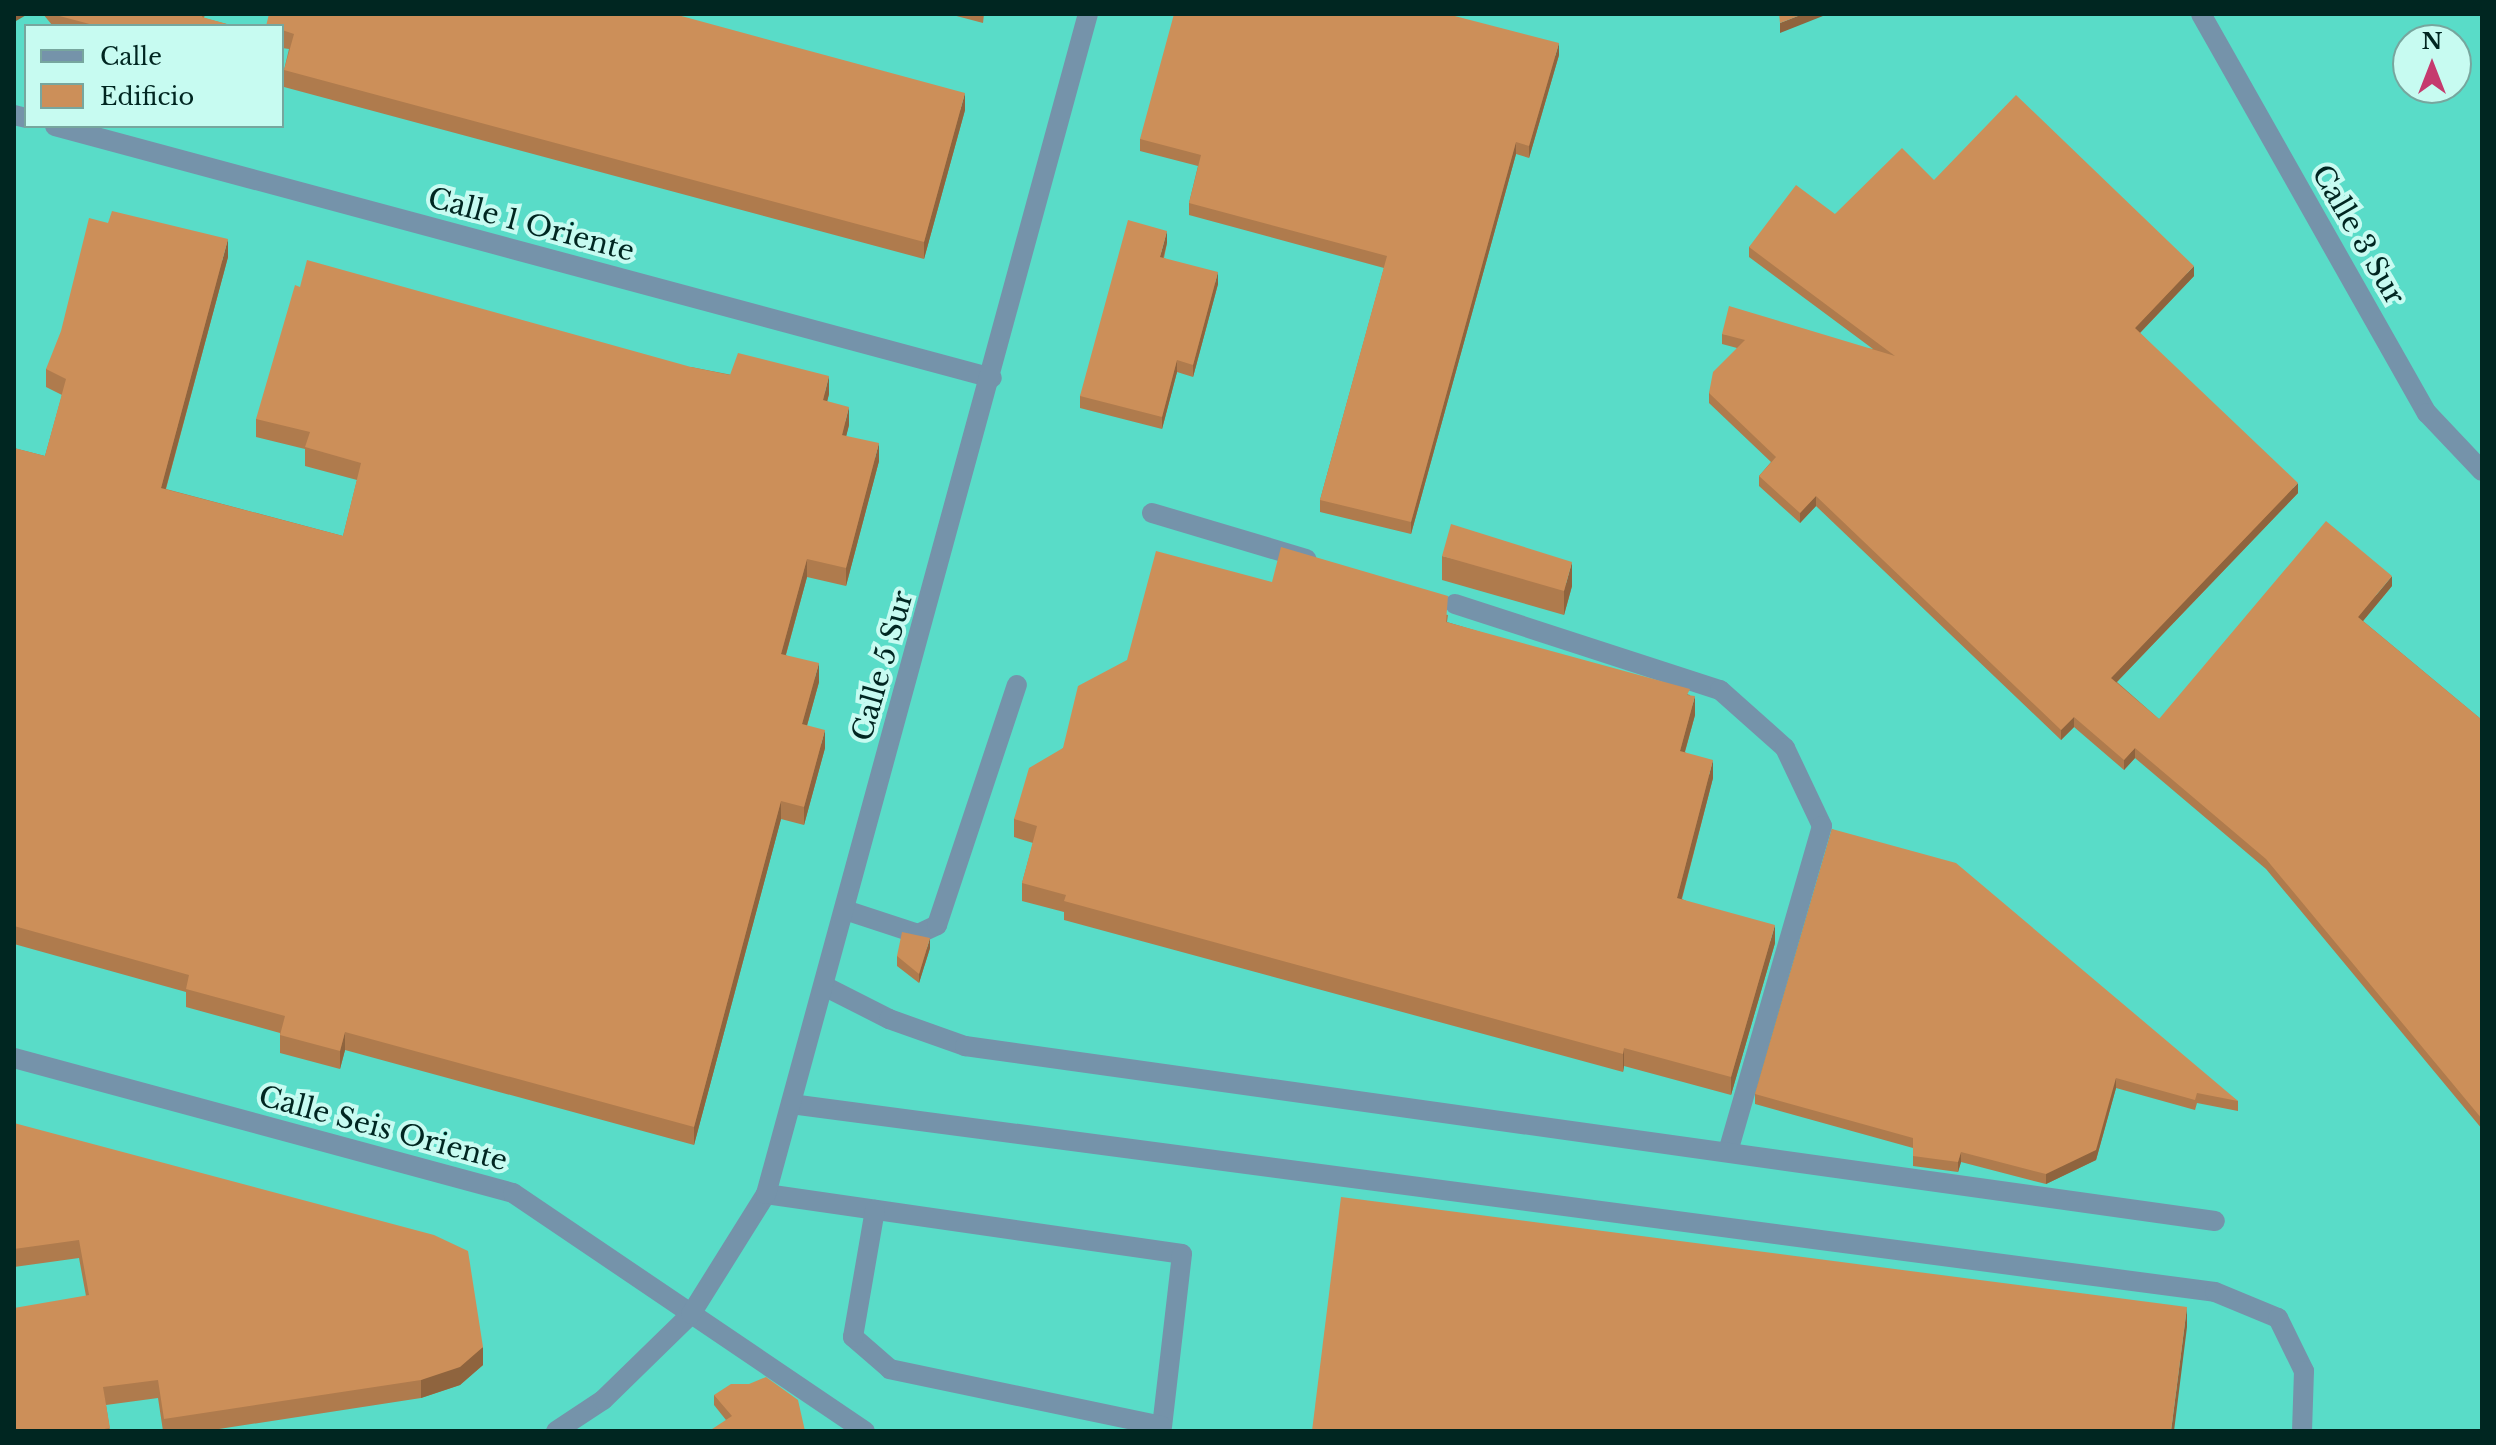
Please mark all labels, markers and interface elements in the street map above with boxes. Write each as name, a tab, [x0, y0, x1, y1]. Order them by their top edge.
legend	[24, 24, 284, 128]
north arrow	[2392, 24, 2472, 104]
text: N	[2422, 28, 2442, 55]
text: Calle	[100, 42, 162, 71]
text: Edificio	[100, 82, 194, 111]
street label: Calle 3 Sur	[2305, 159, 2411, 311]
street label: Calle 1 Oriente	[424, 181, 638, 269]
street label: Calle 5 Sur	[846, 587, 920, 745]
street label: Calle Seis Oriente	[255, 1080, 511, 1178]

